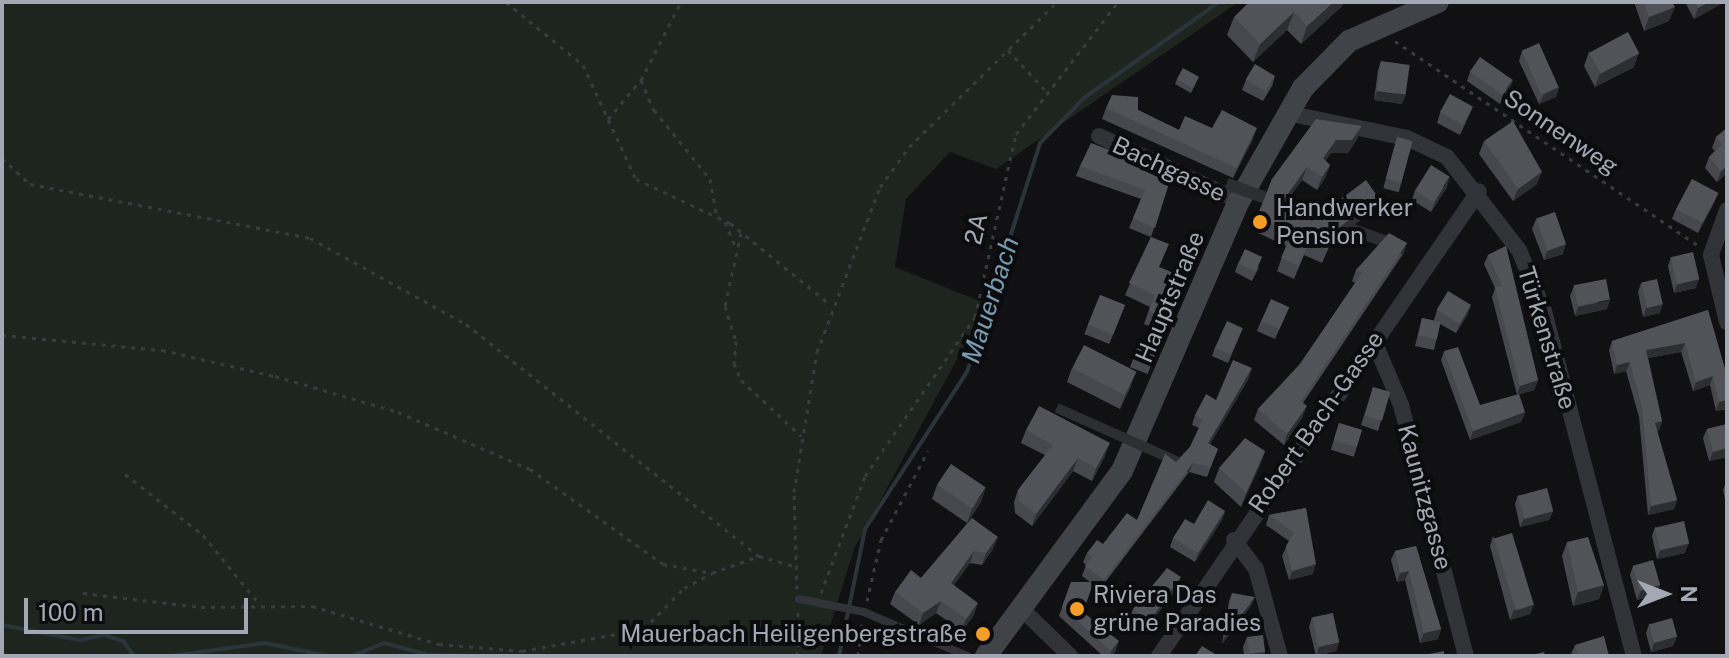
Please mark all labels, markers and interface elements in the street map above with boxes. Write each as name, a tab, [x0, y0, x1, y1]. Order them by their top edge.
street label: Sonnenweg	[1499, 83, 1623, 181]
street label: Bachgasse	[1108, 130, 1230, 208]
place label: Handwerker Pension	[1276, 194, 1413, 250]
street label: 2A	[958, 210, 994, 248]
marker: Handwerker Pension	[1251, 213, 1269, 231]
street label: Hauptstraße	[1129, 227, 1211, 367]
water label: Mauerbach	[955, 233, 1025, 367]
street label: Türkenstraße	[1512, 263, 1582, 413]
street label: Robert Bach-Gasse	[1242, 326, 1390, 518]
street label: Kaunitzgasse	[1392, 421, 1458, 573]
north arrow	[1625, 554, 1705, 634]
place label: Riviera Das grüne Paradies	[1093, 581, 1261, 637]
scale bar	[28, 582, 252, 632]
text: N	[1676, 585, 1702, 603]
text: 100 m	[38, 598, 104, 626]
marker: Riviera Das grüne Paradies	[1068, 600, 1086, 618]
place label: Mauerbach Heiligenbergstraße	[620, 620, 967, 648]
marker: Mauerbach Heiligenbergstraße	[974, 625, 992, 643]

